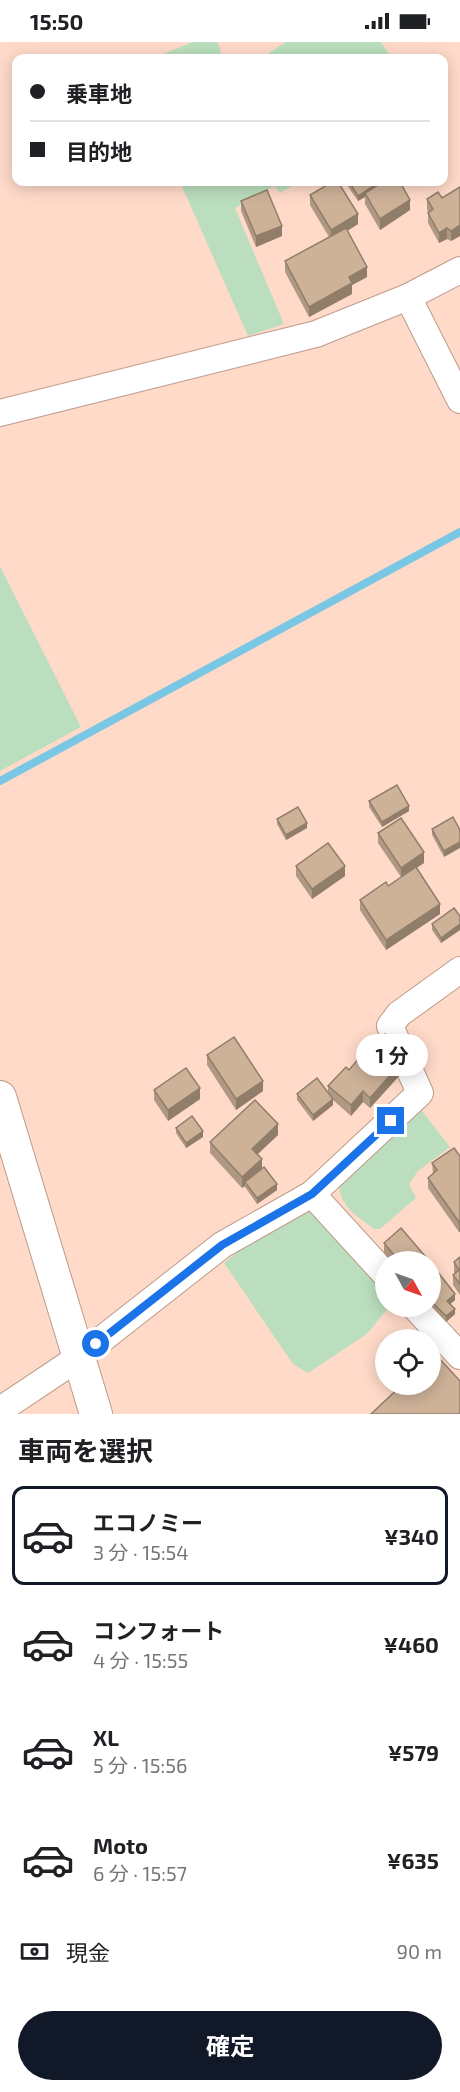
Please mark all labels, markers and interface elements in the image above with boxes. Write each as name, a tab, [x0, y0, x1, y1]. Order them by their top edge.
text: 15:50	[30, 8, 83, 34]
text: 乗車地	[66, 80, 132, 106]
text: 目的地	[66, 138, 132, 164]
callout: 1 分	[355, 1034, 427, 1076]
text: 1 分	[376, 1043, 408, 1067]
route end	[377, 1107, 404, 1134]
north arrow	[375, 1251, 441, 1317]
map controls	[375, 1251, 441, 1395]
button: locate	[375, 1329, 441, 1395]
route start	[82, 1330, 109, 1357]
text: 車両を選択	[18, 1434, 153, 1466]
icon: car	[21, 1509, 75, 1563]
text: エコノミー	[93, 1509, 203, 1535]
text: ¥340	[384, 1523, 439, 1549]
text: 3 分 · 15:54	[93, 1540, 189, 1564]
icon: car	[21, 1617, 75, 1671]
text: コンフォート	[93, 1617, 224, 1643]
text: ¥460	[384, 1631, 439, 1657]
text: 4 分 · 15:55	[93, 1648, 188, 1672]
text: XL	[93, 1724, 119, 1750]
icon: car	[21, 1725, 75, 1779]
text: ¥579	[388, 1739, 439, 1765]
text: 5 分 · 15:56	[93, 1753, 187, 1777]
text: Moto	[93, 1832, 148, 1858]
icon: car	[21, 1833, 75, 1887]
text: ¥635	[387, 1847, 439, 1873]
text: 6 分 · 15:57	[93, 1861, 187, 1885]
icon: cash	[18, 1935, 51, 1968]
text: 現金	[66, 1939, 110, 1965]
text: 90 m	[397, 1939, 442, 1963]
button: 確定	[18, 2011, 442, 2080]

